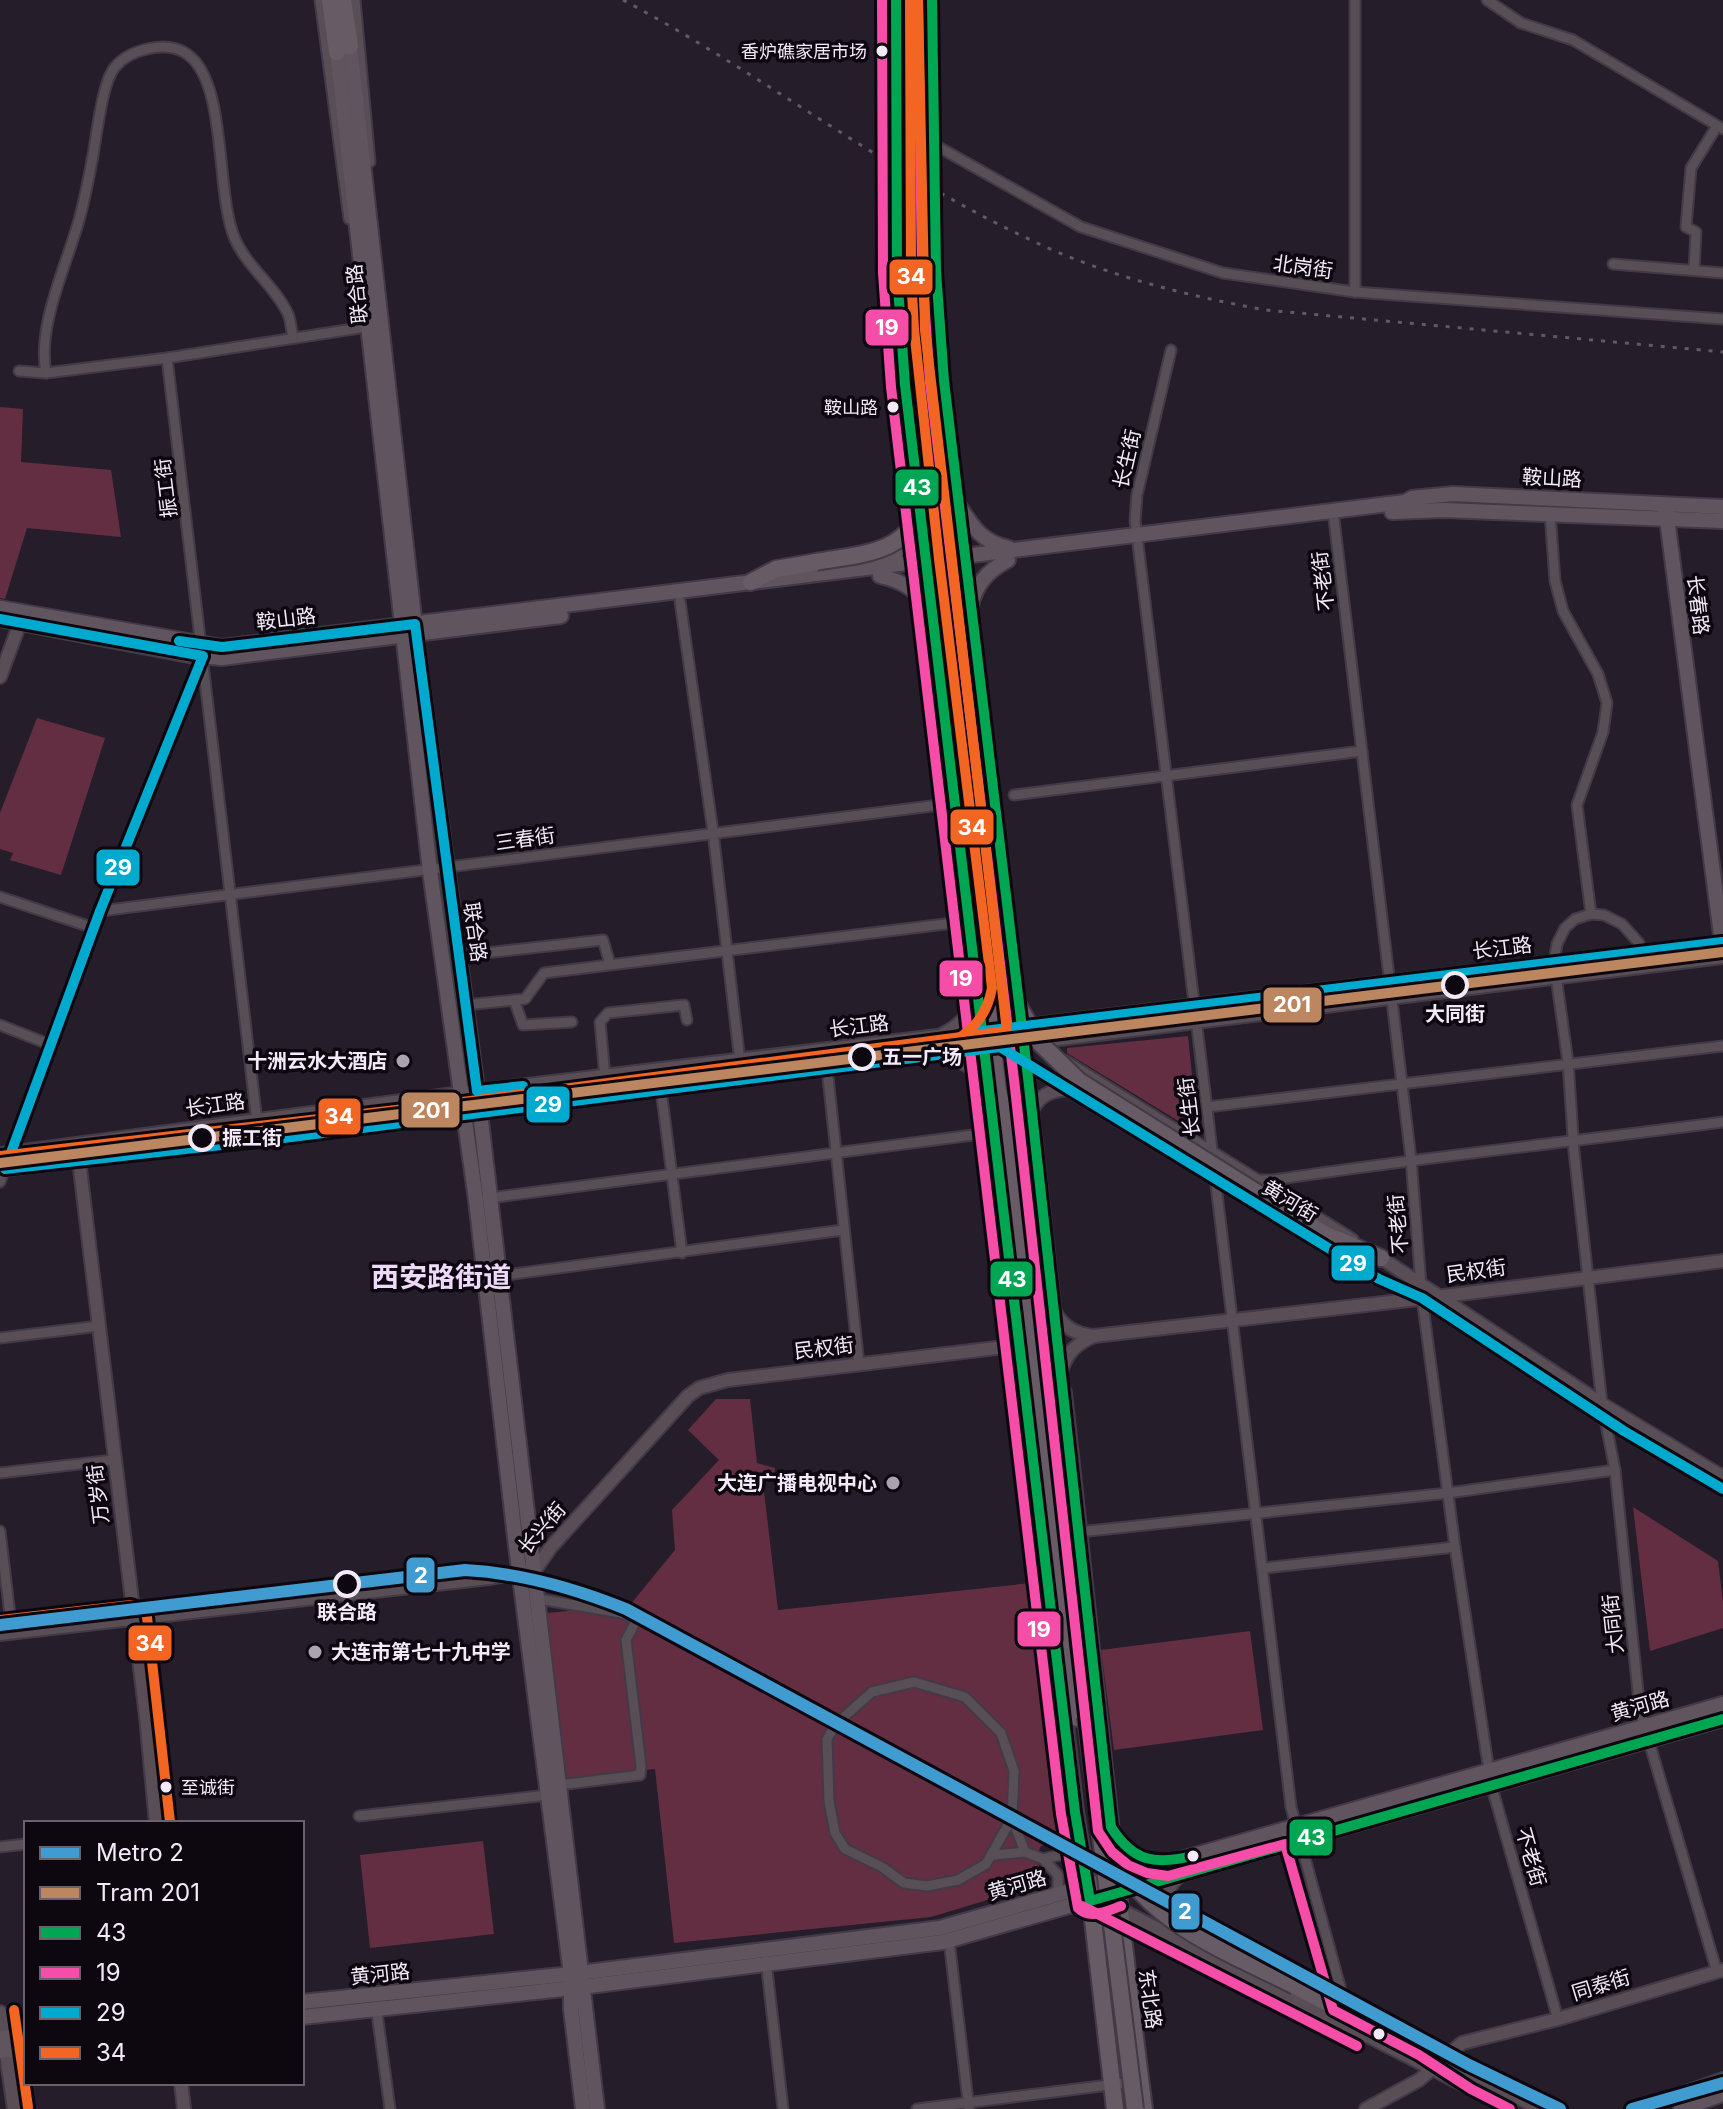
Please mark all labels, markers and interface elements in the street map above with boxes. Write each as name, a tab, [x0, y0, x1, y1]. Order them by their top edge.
place label: 香炉礁家居市场	[741, 41, 867, 62]
marker: 香炉礁家居市场	[874, 43, 890, 59]
street label: 北岗街	[1272, 251, 1334, 283]
line badge: 34	[888, 258, 934, 296]
street label: 联合路	[342, 263, 372, 325]
text: 34	[896, 263, 926, 289]
line badge: 19	[864, 308, 910, 347]
text: 19	[875, 314, 899, 340]
place label: 鞍山路	[824, 397, 878, 418]
marker: 鞍山路	[885, 399, 901, 415]
street label: 长生街	[1109, 427, 1145, 491]
street label: 振工街	[150, 457, 182, 519]
street label: 鞍山路	[1521, 464, 1583, 492]
line badge: 43	[894, 468, 940, 507]
text: 43	[902, 474, 932, 500]
street label: 不老街	[1307, 550, 1339, 612]
street label: 长春路	[1682, 574, 1714, 636]
street label: 鞍山路	[255, 603, 317, 635]
line badge: 34	[949, 808, 995, 846]
text: 34	[957, 814, 987, 840]
street label: 三春街	[494, 823, 556, 855]
line badge: 29	[95, 848, 141, 887]
text: 29	[104, 854, 132, 880]
street label: 联合路	[459, 901, 491, 963]
street label: 长江路	[1471, 932, 1533, 964]
line badge: 19	[938, 959, 984, 998]
text: 19	[949, 965, 973, 991]
marker: 大同街	[1442, 972, 1468, 998]
line badge: 201	[1262, 986, 1323, 1024]
text: 201	[1273, 991, 1311, 1017]
place label: 大同街	[1425, 1002, 1485, 1026]
street label: 长江路	[828, 1010, 890, 1042]
marker: 五一广场	[849, 1044, 875, 1070]
place label: 五一广场	[882, 1045, 962, 1069]
place label: 十洲云水大酒店	[247, 1049, 387, 1073]
marker: 十洲云水大酒店	[394, 1052, 412, 1070]
street label: 长生街	[1173, 1076, 1205, 1138]
line badge: 29	[525, 1085, 571, 1124]
street label: 长江路	[184, 1089, 246, 1121]
line badge: 201	[400, 1091, 461, 1129]
text: 29	[534, 1091, 562, 1117]
line badge: 34	[317, 1097, 362, 1136]
text: 201	[412, 1097, 450, 1123]
text: 34	[324, 1103, 354, 1129]
marker: 振工街	[189, 1125, 215, 1151]
place label: 振工街	[222, 1126, 282, 1150]
street label: 黄河街	[1258, 1175, 1322, 1227]
street label: 不老街	[1383, 1193, 1413, 1255]
line badge: 29	[1330, 1244, 1376, 1282]
text: 29	[1339, 1250, 1367, 1276]
street label: 民权街	[1445, 1255, 1507, 1287]
district label: 西安路街道	[371, 1260, 511, 1294]
line badge: 43	[989, 1260, 1034, 1298]
text: 43	[997, 1266, 1027, 1292]
street label: 民权街	[793, 1332, 855, 1364]
street label: 万岁街	[82, 1463, 114, 1525]
place label: 大连广播电视中心	[717, 1471, 877, 1495]
marker: 大连广播电视中心	[884, 1474, 902, 1492]
street label: 长兴街	[513, 1497, 571, 1559]
line badge: 2	[405, 1556, 436, 1594]
text: 2	[414, 1562, 428, 1588]
marker: 联合路	[334, 1571, 360, 1597]
street label: 大同街	[1598, 1593, 1628, 1655]
place label: 联合路	[317, 1600, 377, 1624]
line badge: 19	[1016, 1610, 1062, 1648]
text: 19	[1027, 1616, 1051, 1642]
line badge: 34	[127, 1624, 173, 1662]
text: 34	[135, 1630, 165, 1656]
place label: 大连市第七十九中学	[331, 1640, 511, 1664]
marker: 大连市第七十九中学	[306, 1643, 324, 1661]
street label: 黄河路	[1608, 1686, 1672, 1726]
place label: 至诚街	[181, 1777, 235, 1798]
marker: 至诚街	[158, 1779, 174, 1795]
line badge: 43	[1288, 1818, 1334, 1857]
legend	[24, 1821, 304, 2085]
text: 43	[1296, 1824, 1326, 1850]
street label: 不老街	[1511, 1825, 1551, 1889]
text: Metro 2	[96, 1838, 184, 1867]
unlabelled marker	[1185, 1848, 1201, 1864]
street label: 黄河路	[985, 1865, 1049, 1905]
text: Tram 201	[96, 1878, 200, 1907]
line badge: 2	[1170, 1892, 1201, 1931]
text: 2	[1178, 1898, 1192, 1924]
text: 43	[96, 1918, 126, 1947]
text: 19	[96, 1958, 121, 1987]
street label: 黄河路	[349, 1959, 411, 1989]
street label: 同泰街	[1569, 1965, 1633, 2005]
street label: 东北路	[1134, 1968, 1166, 2030]
text: 29	[96, 1998, 126, 2027]
unlabelled marker	[1371, 2026, 1387, 2042]
text: 34	[96, 2038, 126, 2067]

